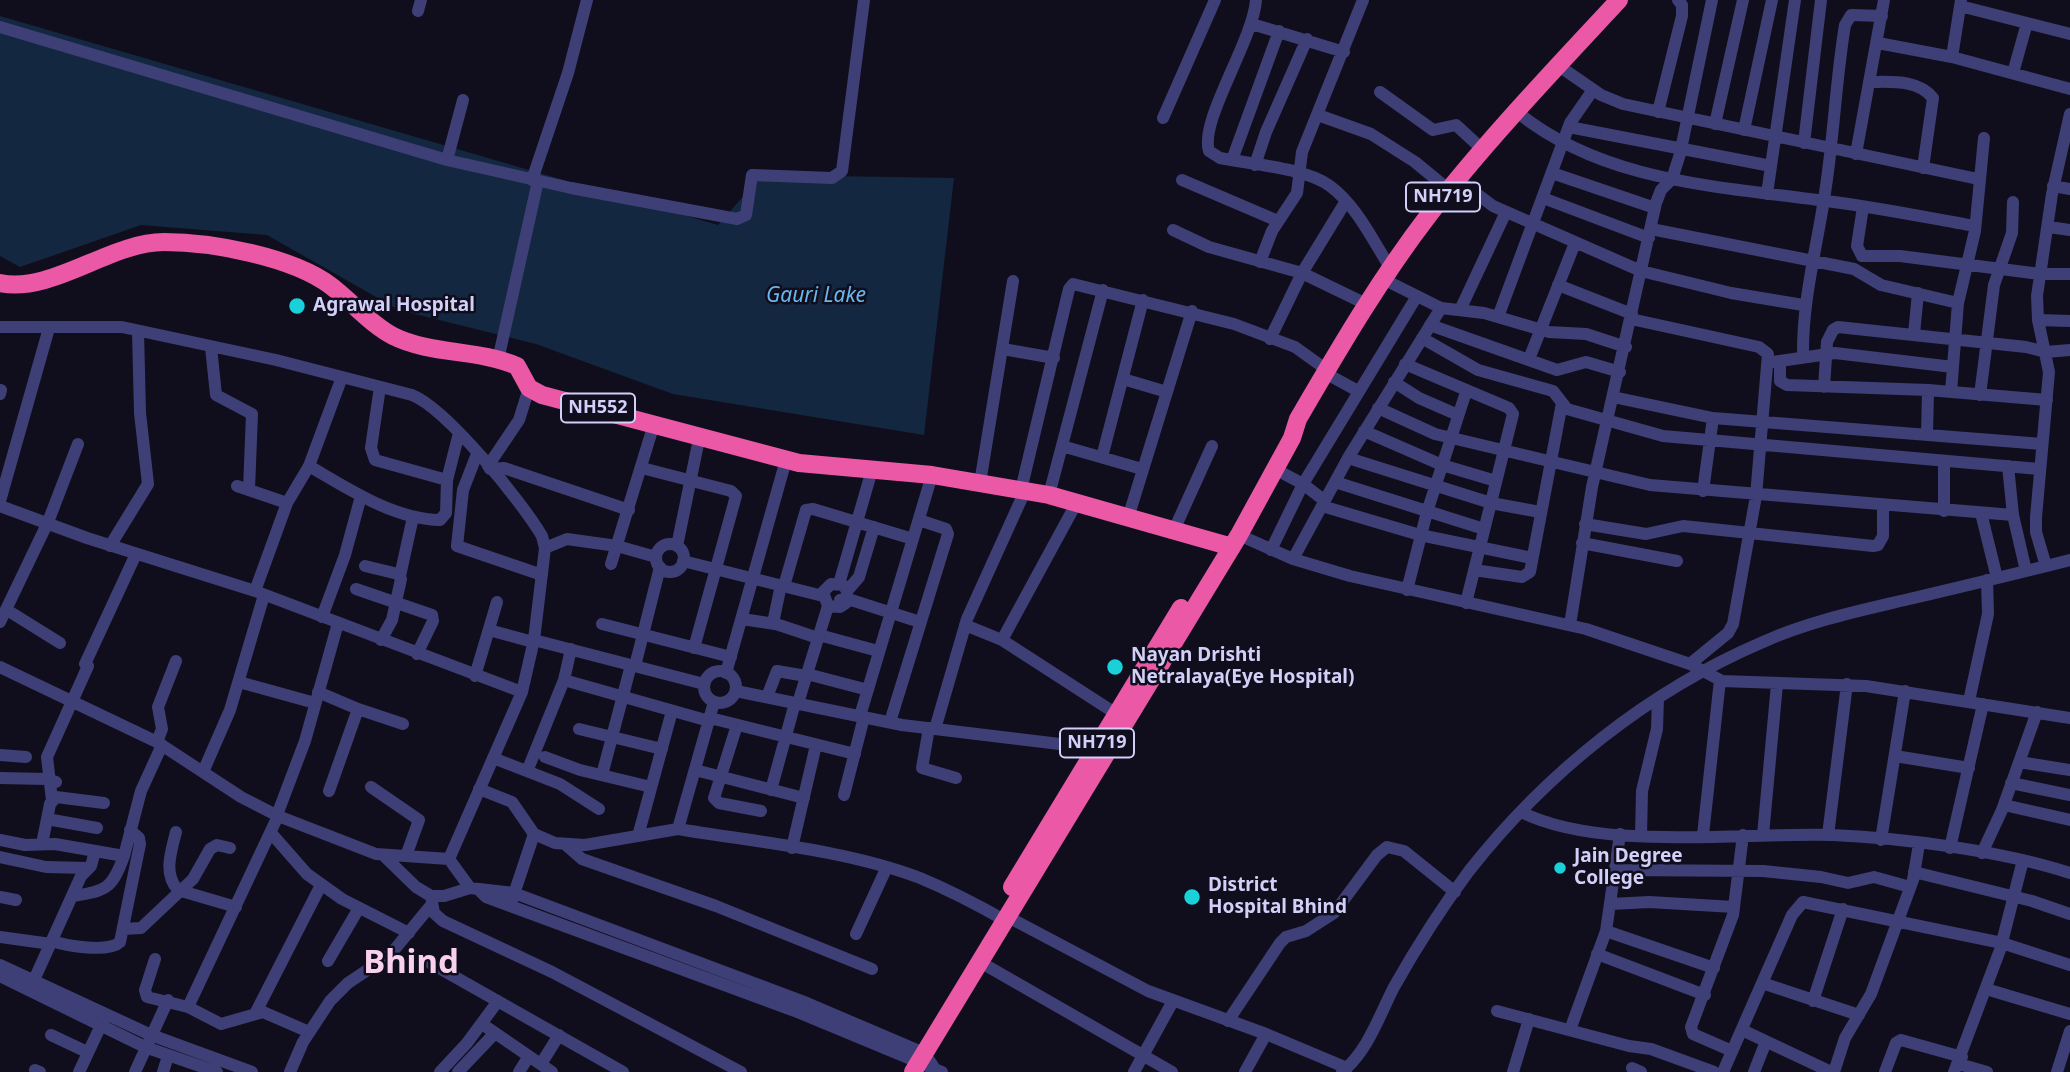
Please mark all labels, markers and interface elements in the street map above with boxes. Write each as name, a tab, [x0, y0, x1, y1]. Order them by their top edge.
road number: NH719	[1406, 182, 1480, 212]
water label: Gauri Lake	[766, 283, 866, 309]
place label: Agrawal Hospital	[313, 295, 475, 317]
marker: Agrawal Hospital	[287, 296, 307, 316]
road number: NH552	[561, 394, 635, 422]
place label: Nayan Drishti Netralaya(Eye Hospital)	[1131, 645, 1354, 689]
marker: Nayan Drishti Netralaya(Eye Hospital)	[1105, 657, 1125, 677]
road number: NH719	[1060, 728, 1134, 758]
place label: Jain Degree College	[1574, 846, 1683, 890]
marker: Jain Degree College	[1552, 860, 1568, 876]
place label: District Hospital Bhind	[1208, 875, 1347, 919]
marker: District Hospital Bhind	[1182, 887, 1202, 907]
district label: Bhind	[363, 944, 459, 984]

